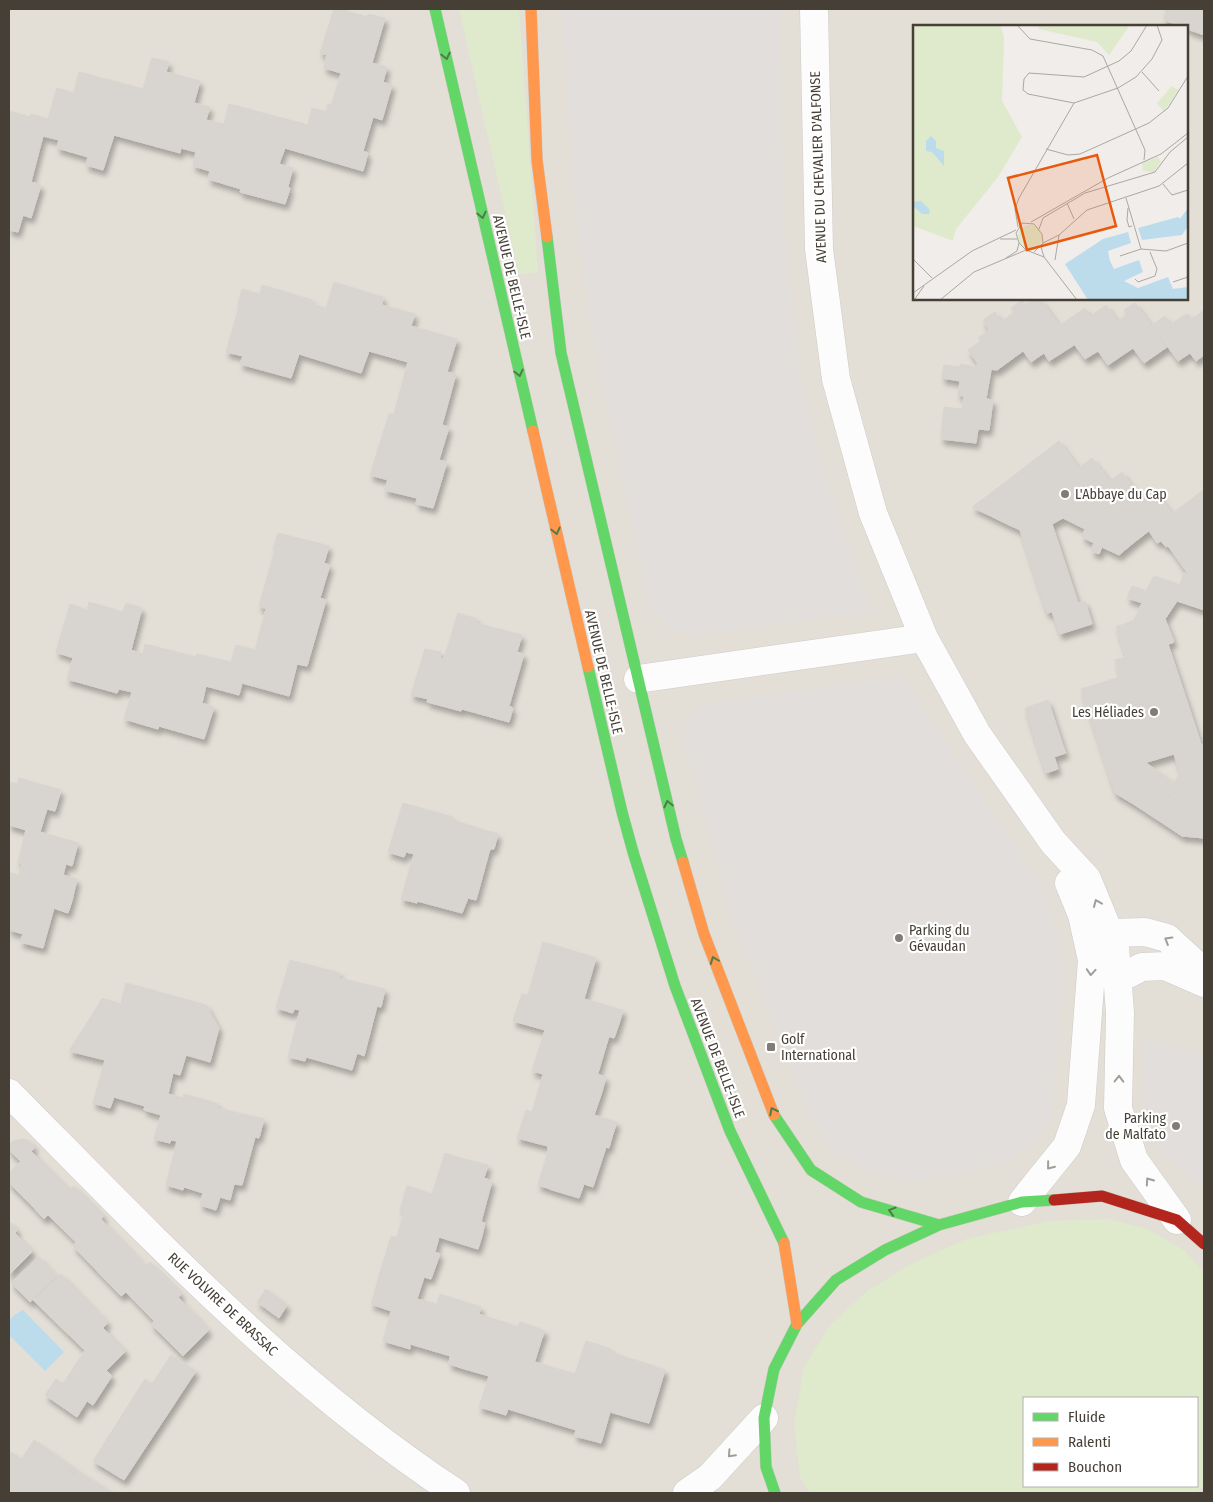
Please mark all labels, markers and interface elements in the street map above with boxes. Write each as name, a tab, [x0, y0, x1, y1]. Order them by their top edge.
inset map	[913, 25, 1188, 300]
one-way arrow	[440, 52, 451, 61]
street label: AVENUE DU CHEVALIER D'ALFONSE	[807, 70, 830, 263]
one-way arrow	[476, 210, 487, 219]
street label: AVENUE DE BELLE-ISLE	[489, 213, 534, 341]
one-way arrow	[513, 368, 524, 377]
place label: L'Abbaye du Cap	[1075, 486, 1167, 503]
marker: L'Abbaye du Cap	[1059, 488, 1071, 500]
one-way arrow	[550, 527, 561, 536]
street label: AVENUE DE BELLE-ISLE	[581, 608, 626, 736]
place label: Les Héliades	[1072, 704, 1144, 721]
marker: Les Héliades	[1148, 706, 1160, 718]
one-way arrow	[663, 799, 674, 808]
one-way arrow	[1093, 899, 1104, 908]
place label: Parking du Gévaudan	[909, 922, 969, 955]
marker: Parking du Gévaudan	[893, 932, 905, 944]
one-way arrow	[1164, 937, 1173, 947]
one-way arrow	[710, 956, 720, 964]
one-way arrow	[1086, 968, 1097, 976]
street label: AVENUE DE BELLE-ISLE	[687, 996, 748, 1121]
place label: Golf International	[781, 1031, 856, 1064]
marker: Golf International	[765, 1041, 777, 1053]
one-way arrow	[1114, 1075, 1124, 1082]
one-way arrow	[769, 1107, 779, 1116]
place label: Parking de Malfato	[1105, 1110, 1166, 1143]
marker: Parking de Malfato	[1170, 1120, 1182, 1132]
one-way arrow	[1047, 1161, 1056, 1170]
one-way arrow	[1146, 1177, 1155, 1186]
one-way arrow	[889, 1207, 897, 1217]
street label: RUE VOLVIRE DE BRASSAC	[164, 1249, 281, 1360]
legend	[1023, 1397, 1198, 1487]
text: Fluide	[1068, 1408, 1105, 1426]
text: Ralenti	[1068, 1433, 1111, 1451]
one-way arrow	[728, 1449, 737, 1458]
text: Bouchon	[1068, 1458, 1122, 1476]

